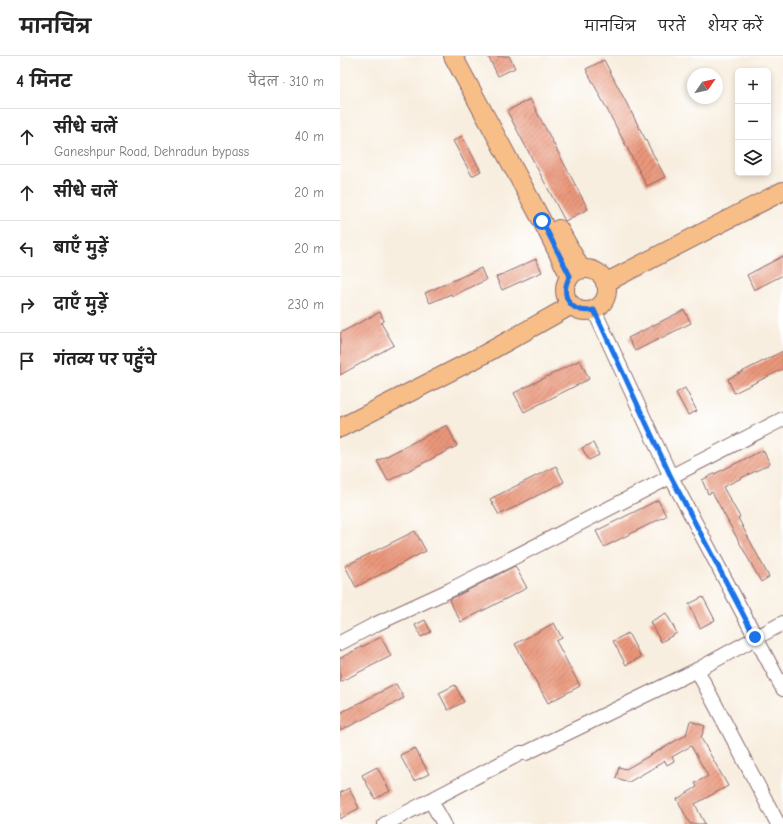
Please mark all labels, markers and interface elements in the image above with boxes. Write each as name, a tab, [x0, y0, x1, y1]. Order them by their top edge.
text: मानचित्र	[20, 16, 91, 38]
text: मानचित्र	[585, 18, 636, 35]
text: परतें	[658, 18, 685, 35]
text: शेयर करें	[707, 18, 763, 35]
north arrow	[687, 68, 723, 104]
map controls	[735, 68, 771, 176]
button: +	[735, 68, 771, 104]
text: 4 मिनट	[16, 72, 71, 91]
text: पैदल · 310 m	[248, 74, 324, 89]
button: −	[735, 104, 771, 140]
text: सीधे चलें	[54, 119, 117, 137]
icon: ahead	[16, 126, 38, 148]
text: 40 m	[295, 129, 324, 144]
button: layers	[735, 140, 771, 176]
text: Ganeshpur Road, Dehradun bypass	[54, 144, 249, 159]
icon: ahead	[16, 182, 38, 204]
text: सीधे चलें	[54, 183, 117, 201]
text: 20 m	[294, 185, 324, 200]
route start	[533, 212, 551, 230]
icon: left	[16, 238, 38, 260]
text: बाएँ मुड़ें	[54, 239, 108, 257]
text: 20 m	[294, 241, 324, 256]
icon: right	[16, 294, 38, 316]
text: दाएँ मुड़ें	[54, 295, 108, 313]
text: 230 m	[288, 297, 324, 312]
icon: arrive	[16, 350, 38, 372]
text: गंतव्य पर पहुँचे	[54, 351, 156, 369]
route end	[746, 628, 764, 646]

